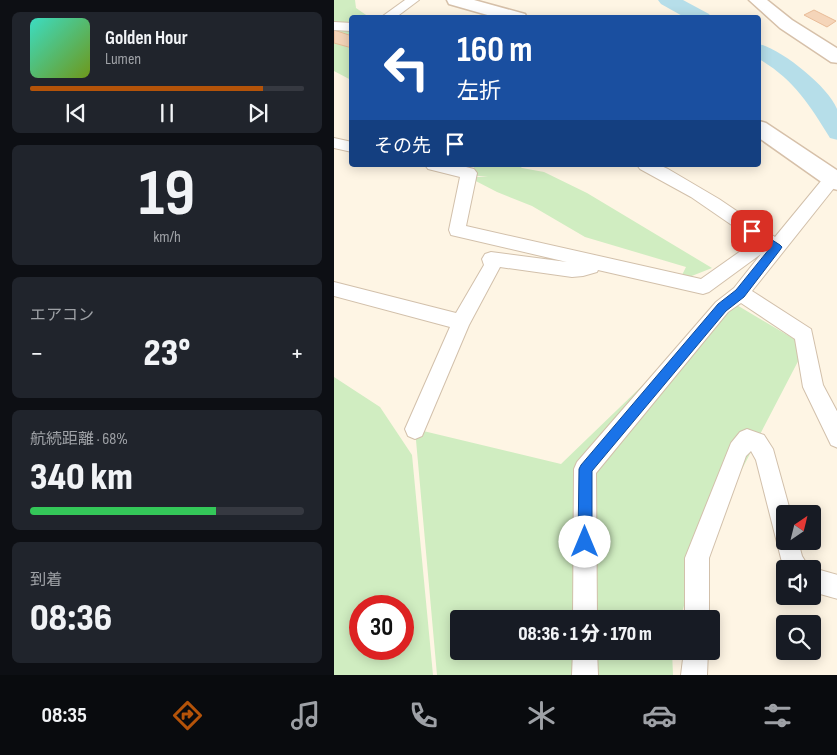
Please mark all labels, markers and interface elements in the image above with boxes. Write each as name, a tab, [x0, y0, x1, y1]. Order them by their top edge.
text: Golden Hour	[105, 27, 188, 50]
text: 160 m	[457, 29, 533, 72]
icon: left	[374, 35, 439, 100]
text: Lumen	[105, 50, 141, 69]
text: 左折	[457, 78, 501, 105]
icon: previous	[62, 99, 90, 127]
icon: pause	[153, 99, 181, 127]
icon: next	[244, 99, 272, 127]
icon: arrive	[441, 130, 469, 158]
text: その先	[374, 135, 431, 158]
text: 19	[139, 156, 195, 234]
pin	[731, 210, 773, 252]
icon: arrive	[738, 217, 766, 245]
text: km/h	[153, 228, 181, 247]
text: エアコン	[30, 306, 94, 325]
text: 23°	[144, 331, 190, 376]
text: −	[30, 337, 44, 370]
text: +	[290, 337, 304, 370]
text: 航続距離 · 68%	[30, 430, 128, 449]
text: 340 km	[30, 455, 133, 500]
north arrow	[776, 505, 822, 550]
map controls	[776, 505, 821, 660]
position arrow	[558, 515, 610, 567]
button: sound	[776, 560, 821, 605]
text: 到着	[30, 571, 62, 590]
speed limit sign: 30	[349, 595, 414, 660]
text: 08:36	[30, 596, 112, 641]
button: search	[776, 615, 821, 660]
text: 08:36 · 1 分 · 170 m	[518, 623, 652, 646]
icon: directions	[170, 698, 205, 733]
icon: music	[288, 698, 323, 733]
icon: phone	[406, 698, 441, 733]
icon: climate	[524, 698, 559, 733]
icon: car	[642, 698, 677, 733]
icon: filters	[760, 698, 795, 733]
text: 08:35	[42, 702, 87, 729]

